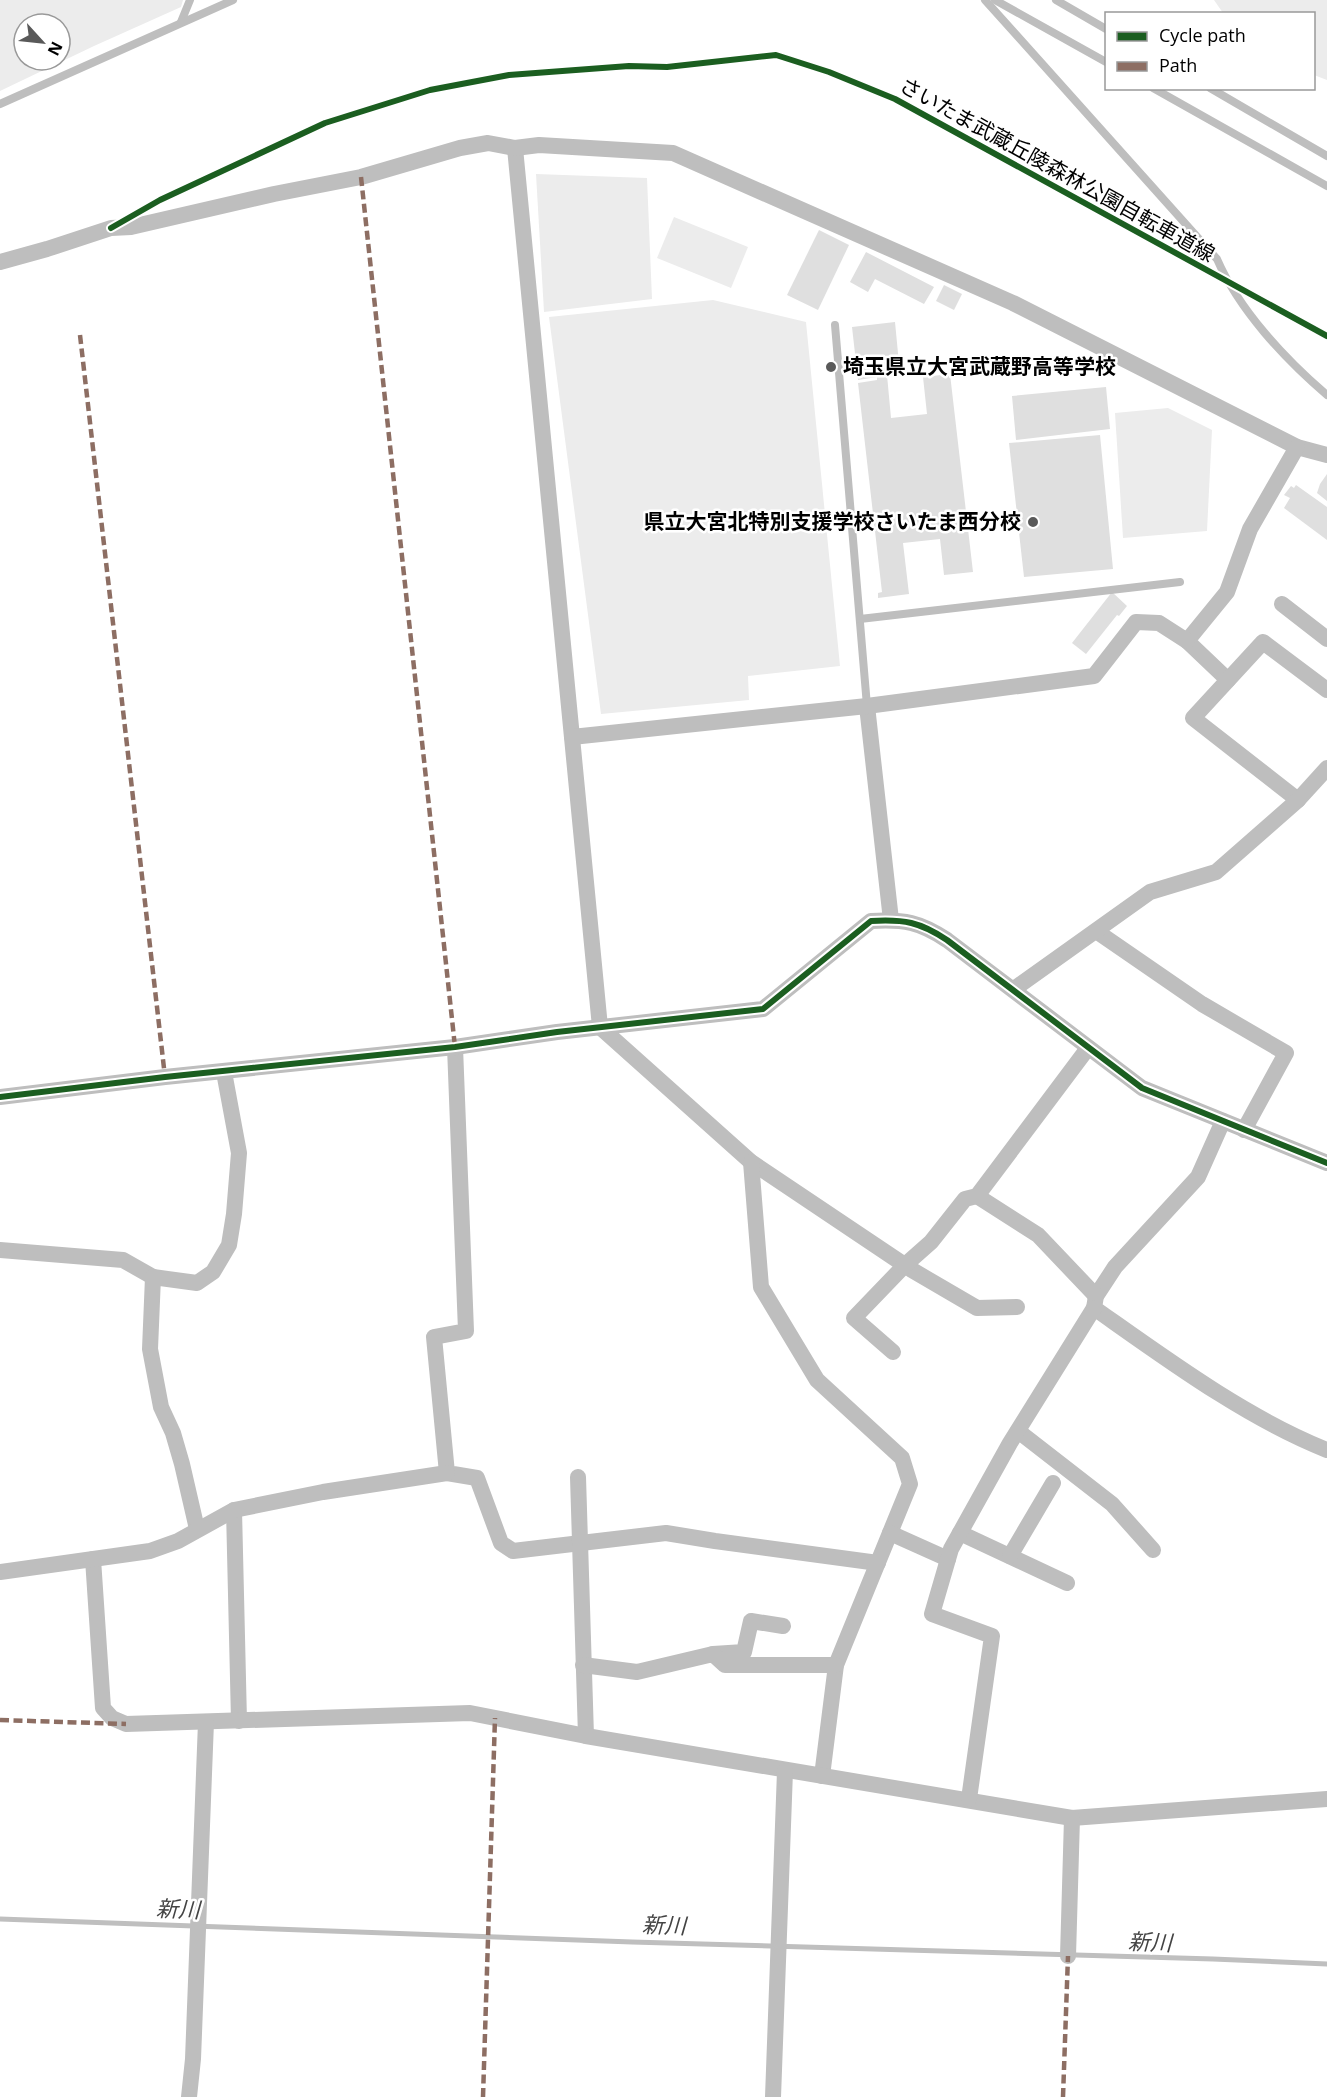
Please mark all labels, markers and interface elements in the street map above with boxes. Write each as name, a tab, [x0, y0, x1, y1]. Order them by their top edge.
north arrow	[12, 12, 72, 72]
legend	[1105, 12, 1315, 90]
text: Cycle path	[1159, 23, 1246, 47]
text: N	[43, 38, 68, 60]
text: Path	[1159, 53, 1197, 77]
street label: さいたま武蔵丘陵森林公園自転車道線	[895, 70, 1220, 268]
place label: 埼玉県立大宮武蔵野高等学校	[843, 352, 1116, 380]
marker: 埼玉県立大宮武蔵野高等学校	[824, 360, 838, 374]
place label: 県立大宮北特別支援学校さいたま西分校	[644, 507, 1021, 535]
marker: 県立大宮北特別支援学校さいたま西分校	[1026, 515, 1040, 529]
water label: 新川	[156, 1892, 203, 1924]
water label: 新川	[642, 1908, 689, 1940]
water label: 新川	[1128, 1925, 1175, 1957]

